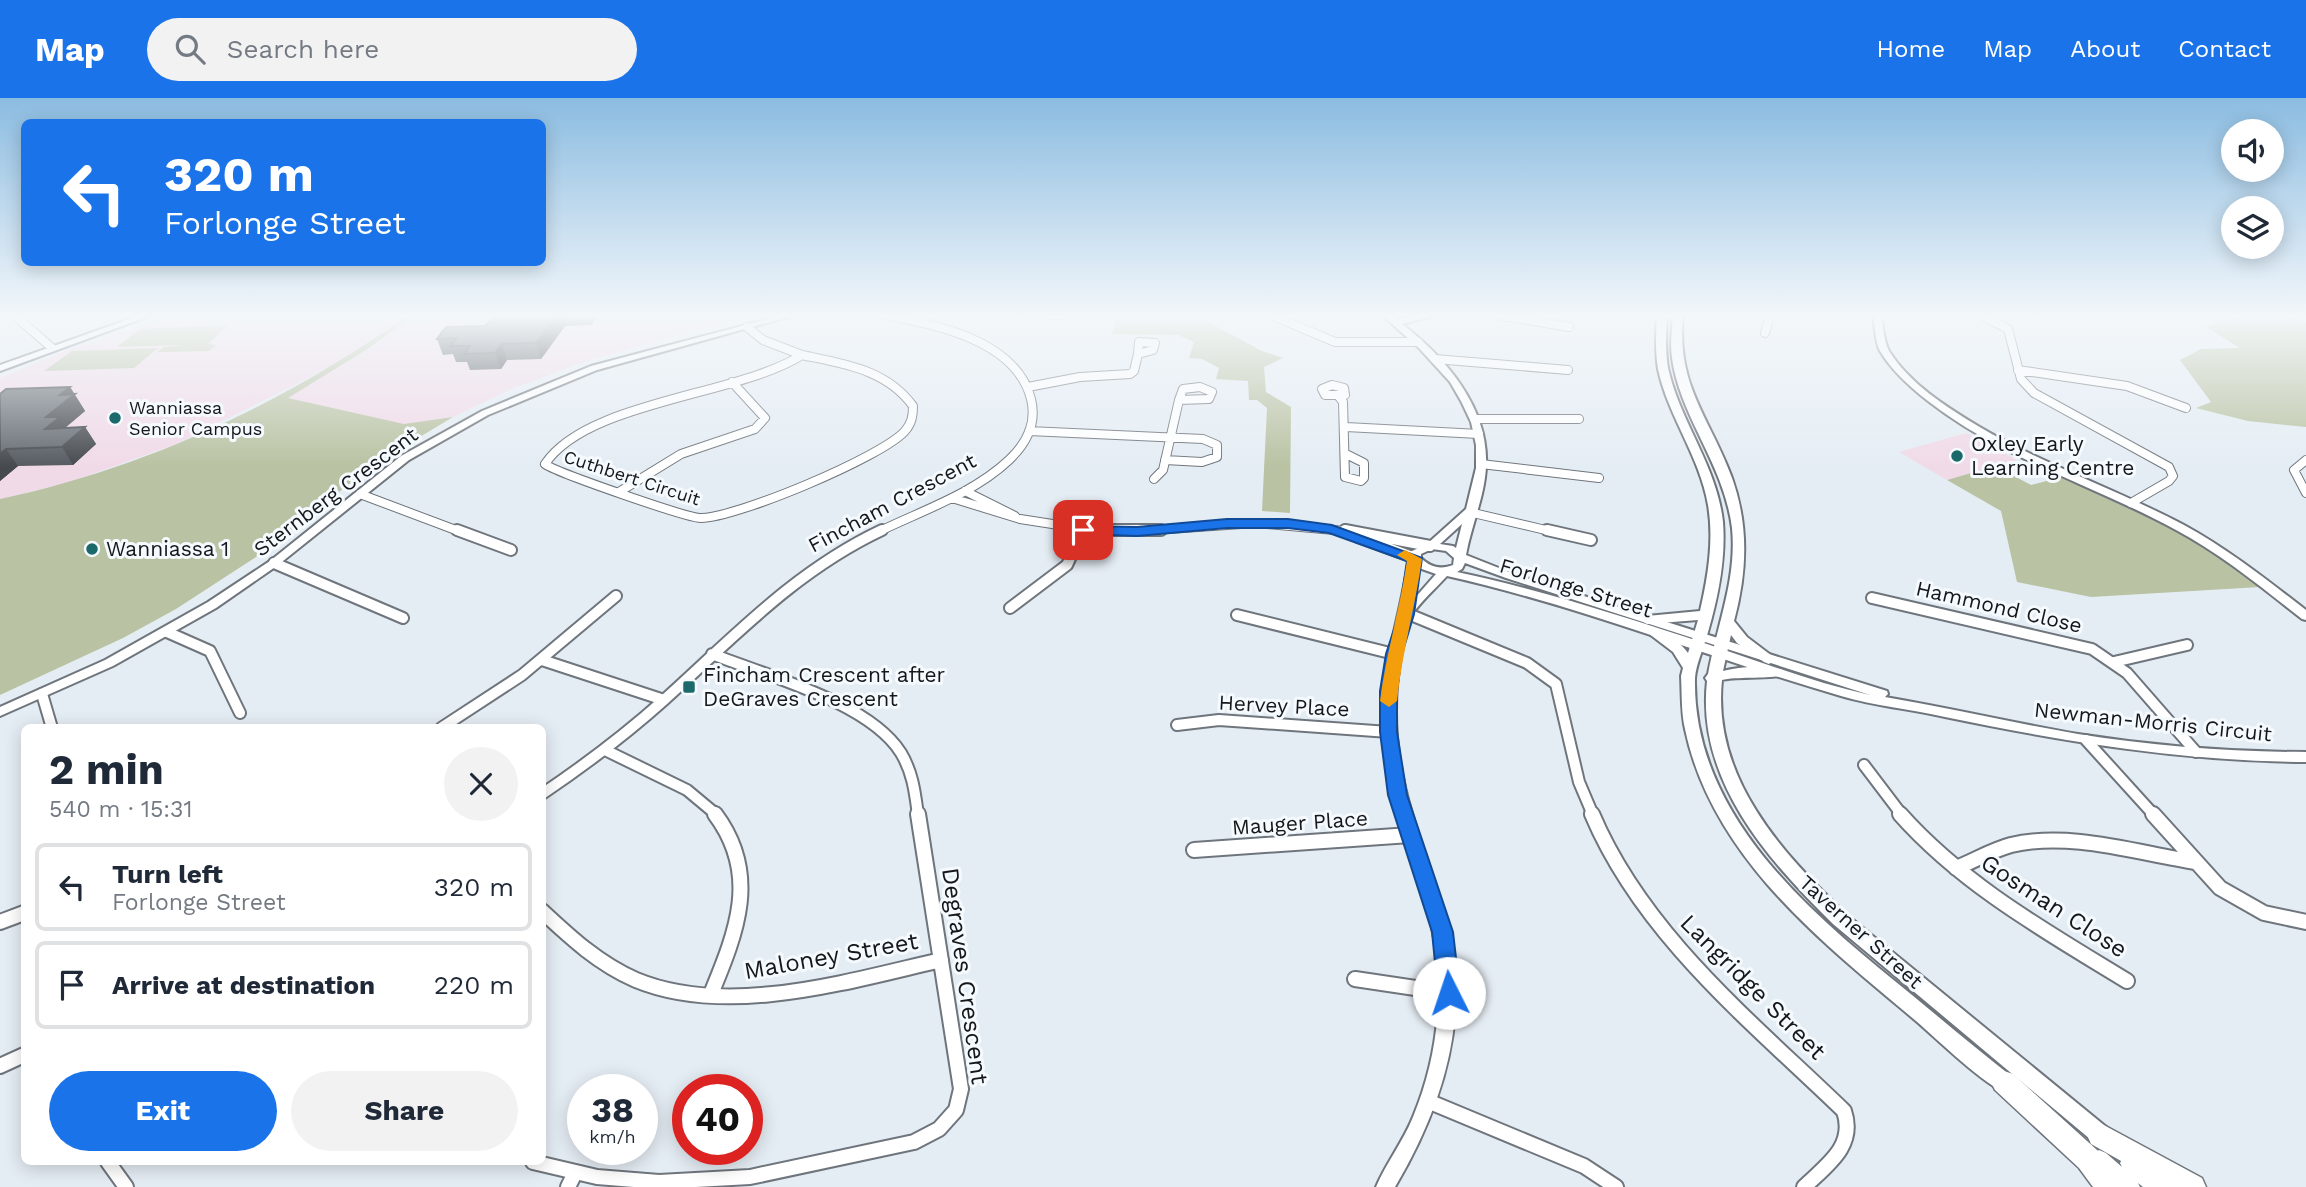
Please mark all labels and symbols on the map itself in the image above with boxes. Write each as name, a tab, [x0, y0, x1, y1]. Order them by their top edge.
place label: Wanniassa Senior Campus	[129, 397, 262, 439]
marker: Wanniassa Senior Campus	[107, 410, 123, 426]
street label: Sternberg Crescent	[249, 422, 423, 561]
place label: Oxley Early Learning Centre	[1971, 431, 2134, 480]
street label: Cuthbert Circuit	[561, 446, 703, 510]
street label: Fincham Crescent	[804, 448, 980, 557]
marker: Oxley Early Learning Centre	[1949, 448, 1965, 464]
pin	[1053, 500, 1113, 560]
place label: Wanniassa 1	[106, 536, 229, 561]
marker: Wanniassa 1	[84, 541, 100, 557]
street label: Forlonge Street	[1497, 552, 1656, 623]
street label: Hammond Close	[1914, 575, 2085, 638]
place label: Fincham Crescent after DeGraves Crescent	[703, 662, 946, 711]
marker: Fincham Crescent after DeGraves Crescent	[681, 679, 697, 695]
street label: Hervey Place	[1218, 690, 1350, 721]
street label: Newman-Morris Circuit	[2033, 697, 2273, 746]
street label: Mauger Place	[1231, 805, 1369, 840]
street label: Gosman Close	[1976, 848, 2132, 964]
street label: Degraves Crescent	[936, 866, 994, 1086]
street label: Taverner Street	[1795, 870, 1928, 994]
street label: Langridge Street	[1675, 909, 1831, 1065]
street label: Maloney Street	[742, 927, 920, 985]
position arrow	[1412, 956, 1486, 1030]
speed limit sign: 40	[672, 1074, 763, 1165]

